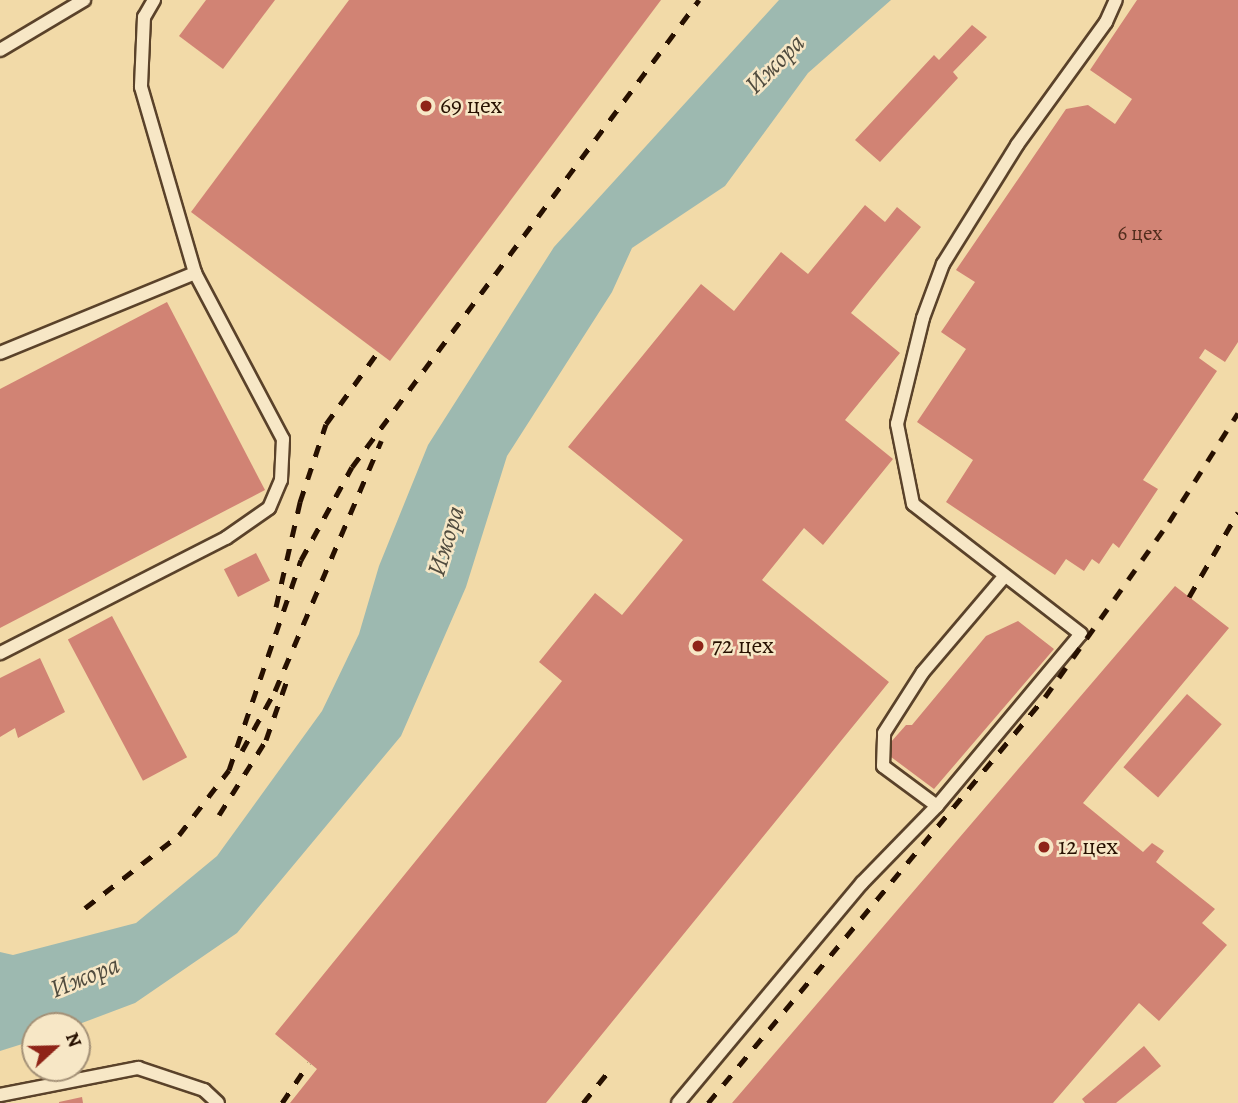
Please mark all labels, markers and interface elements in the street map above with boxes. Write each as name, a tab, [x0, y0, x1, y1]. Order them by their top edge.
water label: Ижора	[739, 28, 811, 100]
place label: 69 цех	[440, 92, 502, 120]
marker: 69 цех	[418, 98, 434, 114]
house number: 6 цех	[1117, 220, 1163, 246]
water label: Ижора	[421, 502, 471, 580]
place label: 72 цех	[712, 632, 774, 660]
marker: 72 цех	[690, 638, 706, 654]
place label: 12 цех	[1058, 833, 1118, 861]
marker: 12 цех	[1036, 839, 1052, 855]
water label: Ижора	[46, 949, 124, 1005]
north arrow	[21, 1012, 91, 1082]
text: N	[59, 1029, 88, 1051]

